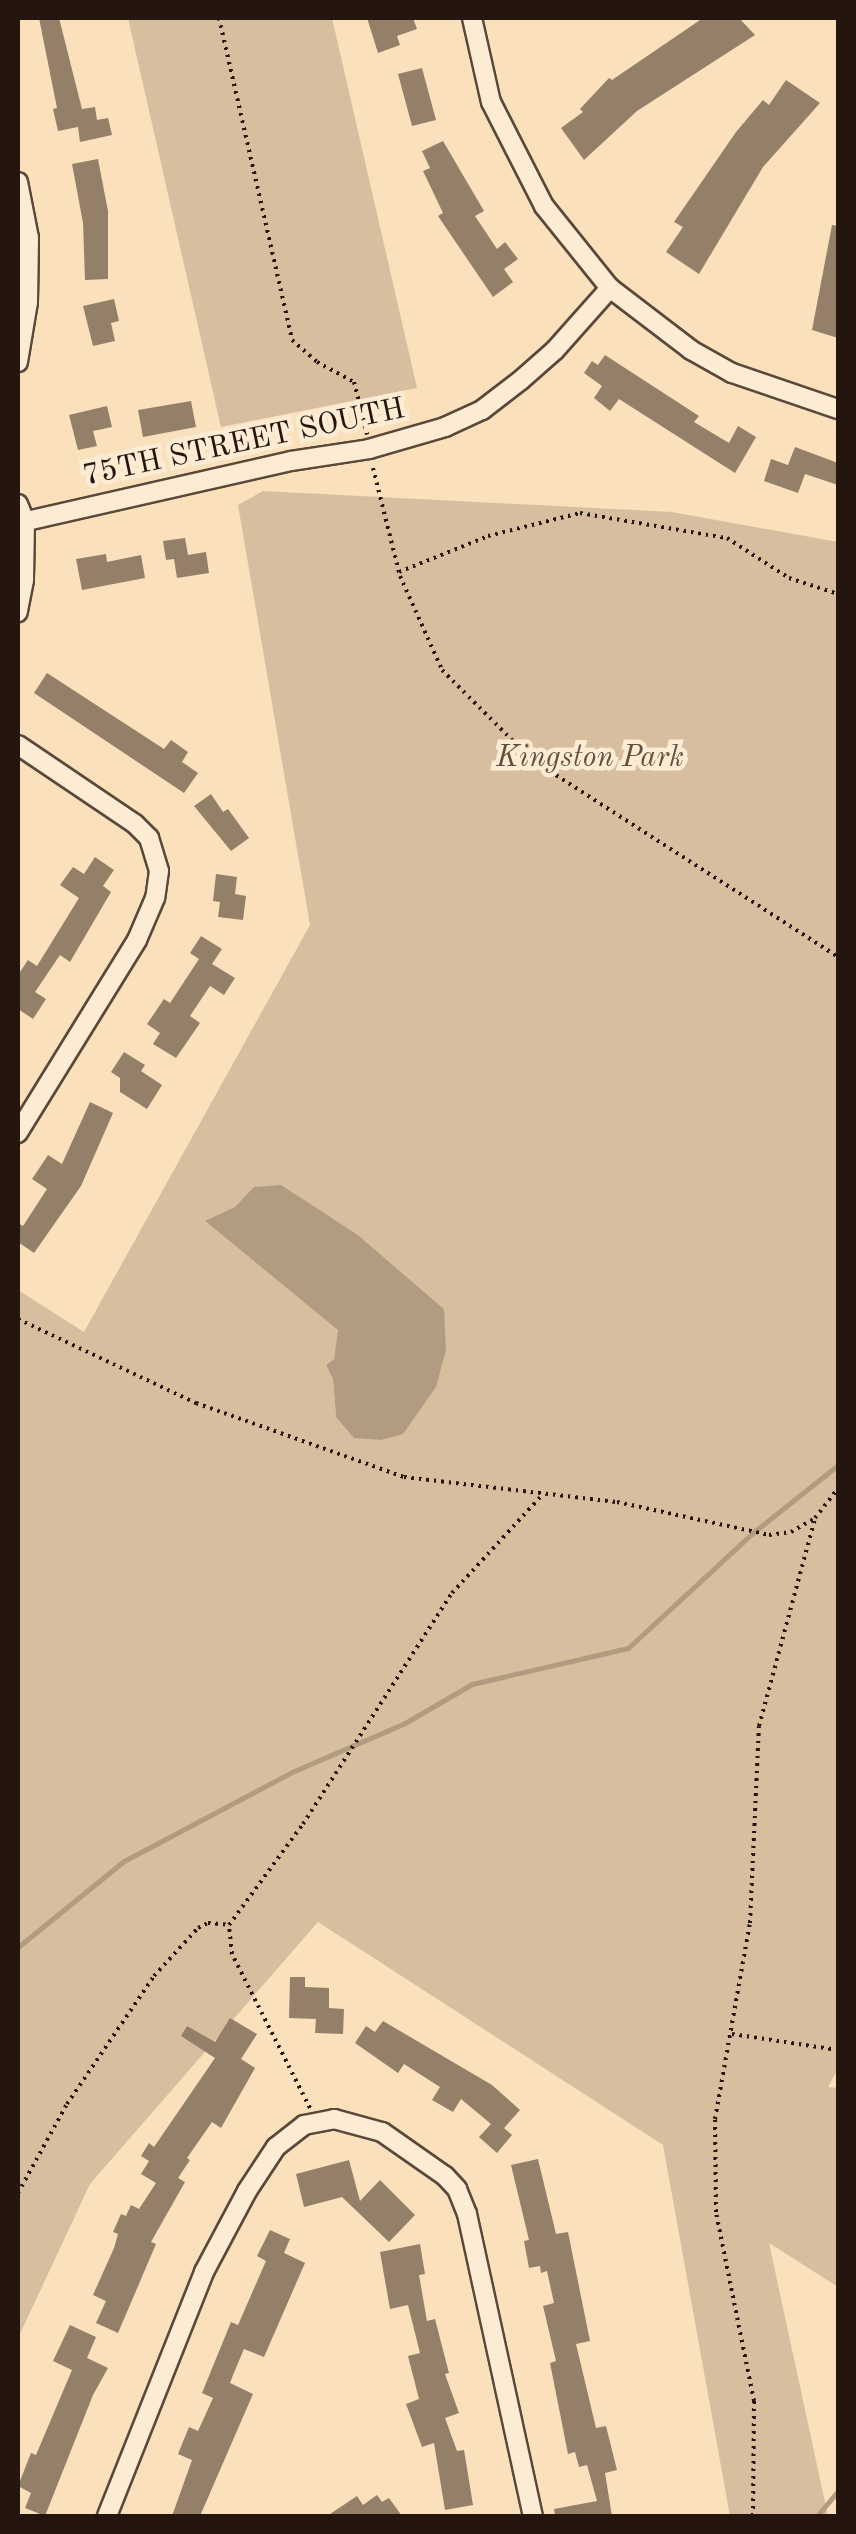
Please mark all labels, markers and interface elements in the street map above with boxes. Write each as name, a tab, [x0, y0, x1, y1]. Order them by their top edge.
street label: 75TH STREET SOUTH	[80, 391, 408, 495]
park label: Kingston Park	[496, 740, 684, 776]

